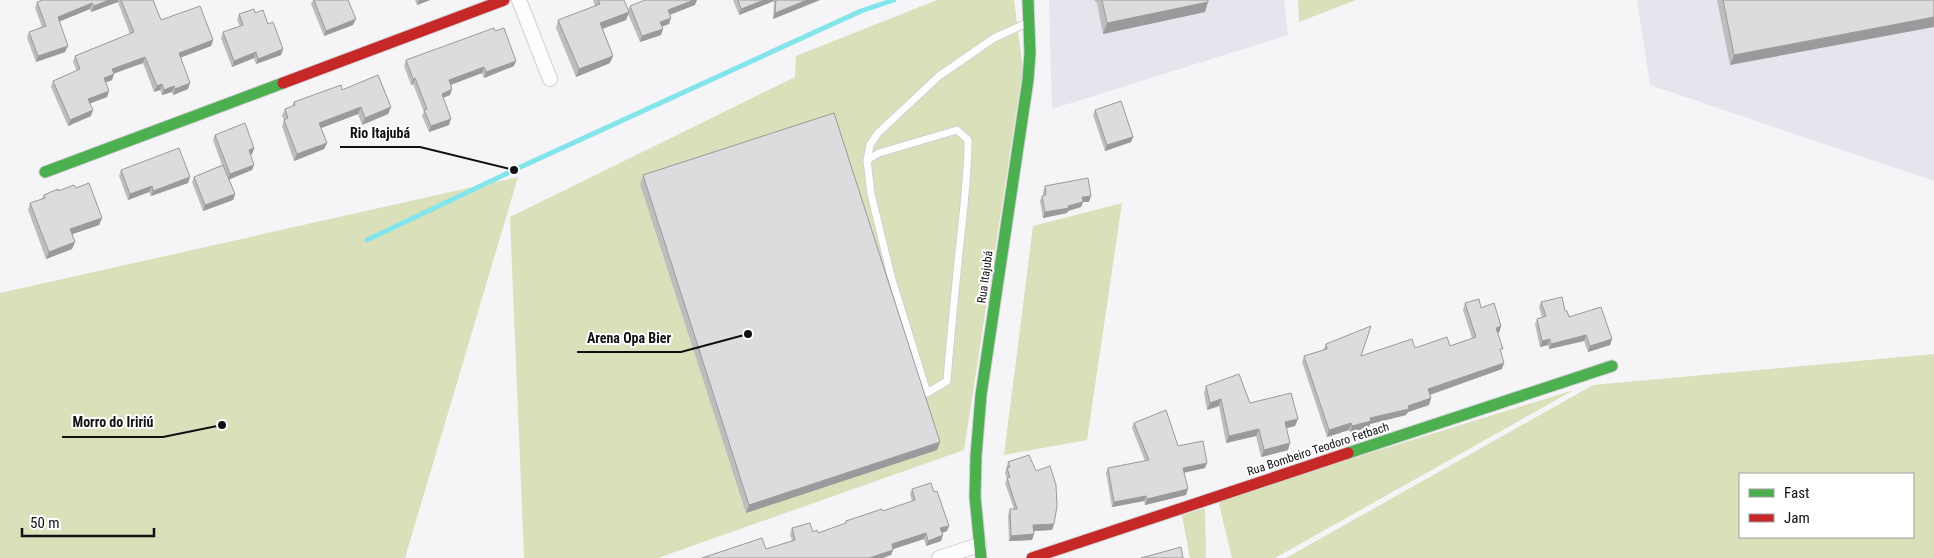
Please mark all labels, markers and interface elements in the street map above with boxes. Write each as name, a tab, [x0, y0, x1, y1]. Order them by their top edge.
callout: Rio Itajubá	[340, 118, 420, 147]
text: Rio Itajubá	[350, 125, 410, 141]
street label: Rua Itajubá	[974, 249, 996, 304]
callout: Arena Opa Bier	[577, 323, 681, 352]
text: Arena Opa Bier	[587, 330, 671, 346]
callout: Morro do Iririú	[62, 408, 163, 437]
text: Morro do Iririú	[73, 414, 154, 430]
street label: Rua Bombeiro Teodoro Fetbach	[1245, 419, 1391, 479]
legend	[1739, 473, 1914, 538]
text: Fast	[1784, 484, 1809, 502]
scale bar	[22, 506, 155, 538]
text: Jam	[1784, 509, 1810, 527]
text: 50 m	[30, 514, 60, 532]

